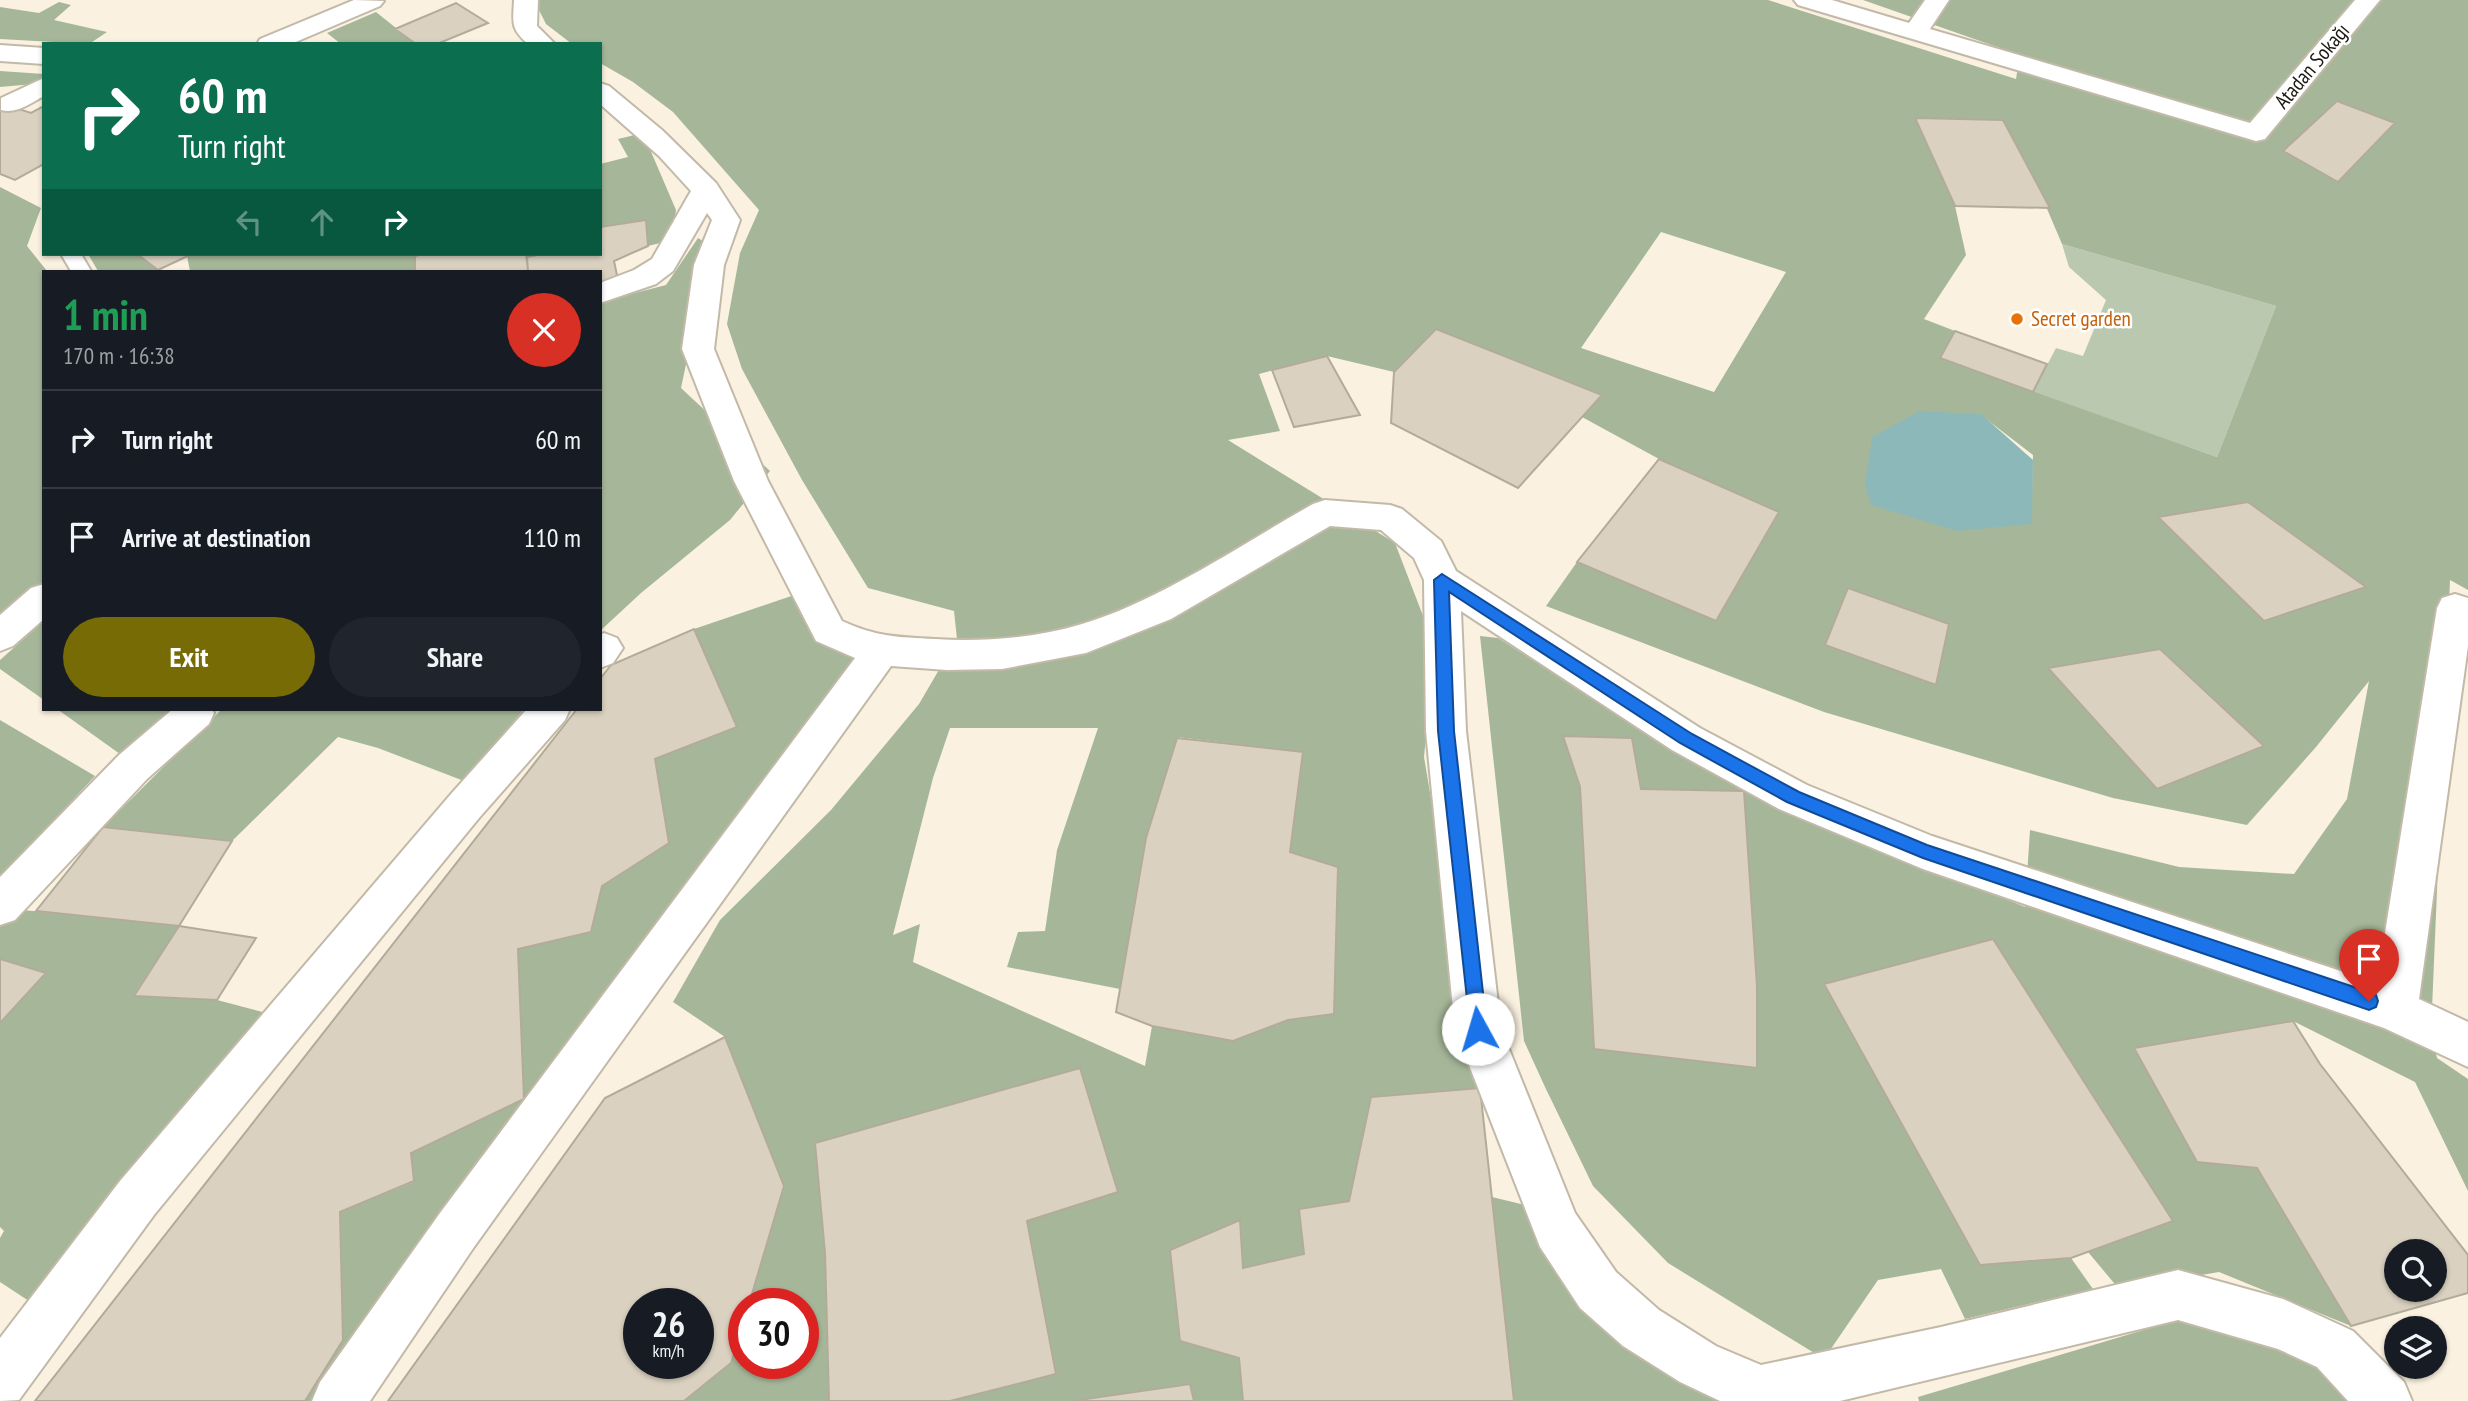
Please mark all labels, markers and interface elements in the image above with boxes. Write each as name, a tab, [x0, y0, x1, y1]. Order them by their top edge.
street label: Atadan Sokağı	[2268, 17, 2355, 114]
text: 60 m	[178, 63, 267, 127]
icon: right	[63, 70, 154, 161]
text: Turn right	[178, 125, 286, 167]
icon: left	[230, 203, 268, 241]
icon: ahead	[303, 203, 341, 241]
icon: right	[376, 203, 414, 241]
text: 1 min	[63, 287, 148, 342]
button: close	[507, 293, 581, 367]
place label: Secret garden	[2031, 305, 2131, 332]
marker: Secret garden	[2009, 311, 2025, 327]
text: 170 m · 16:38	[63, 341, 175, 370]
icon: right	[63, 420, 101, 458]
text: Turn right	[122, 423, 213, 456]
text: 60 m	[535, 423, 581, 456]
icon: arrive	[63, 518, 101, 556]
text: Arrive at destination	[122, 521, 311, 554]
text: 110 m	[523, 521, 581, 554]
button: Exit	[63, 617, 315, 697]
button: Share	[329, 617, 581, 697]
pin	[2339, 929, 2399, 1001]
icon: arrive	[2350, 940, 2388, 978]
position arrow	[1441, 992, 1515, 1066]
map controls	[2384, 1239, 2447, 1379]
button: search	[2384, 1239, 2447, 1302]
speed limit sign: 30	[728, 1288, 819, 1379]
text: 26	[652, 1301, 685, 1347]
button: layers	[2384, 1316, 2447, 1379]
text: km/h	[653, 1339, 684, 1362]

